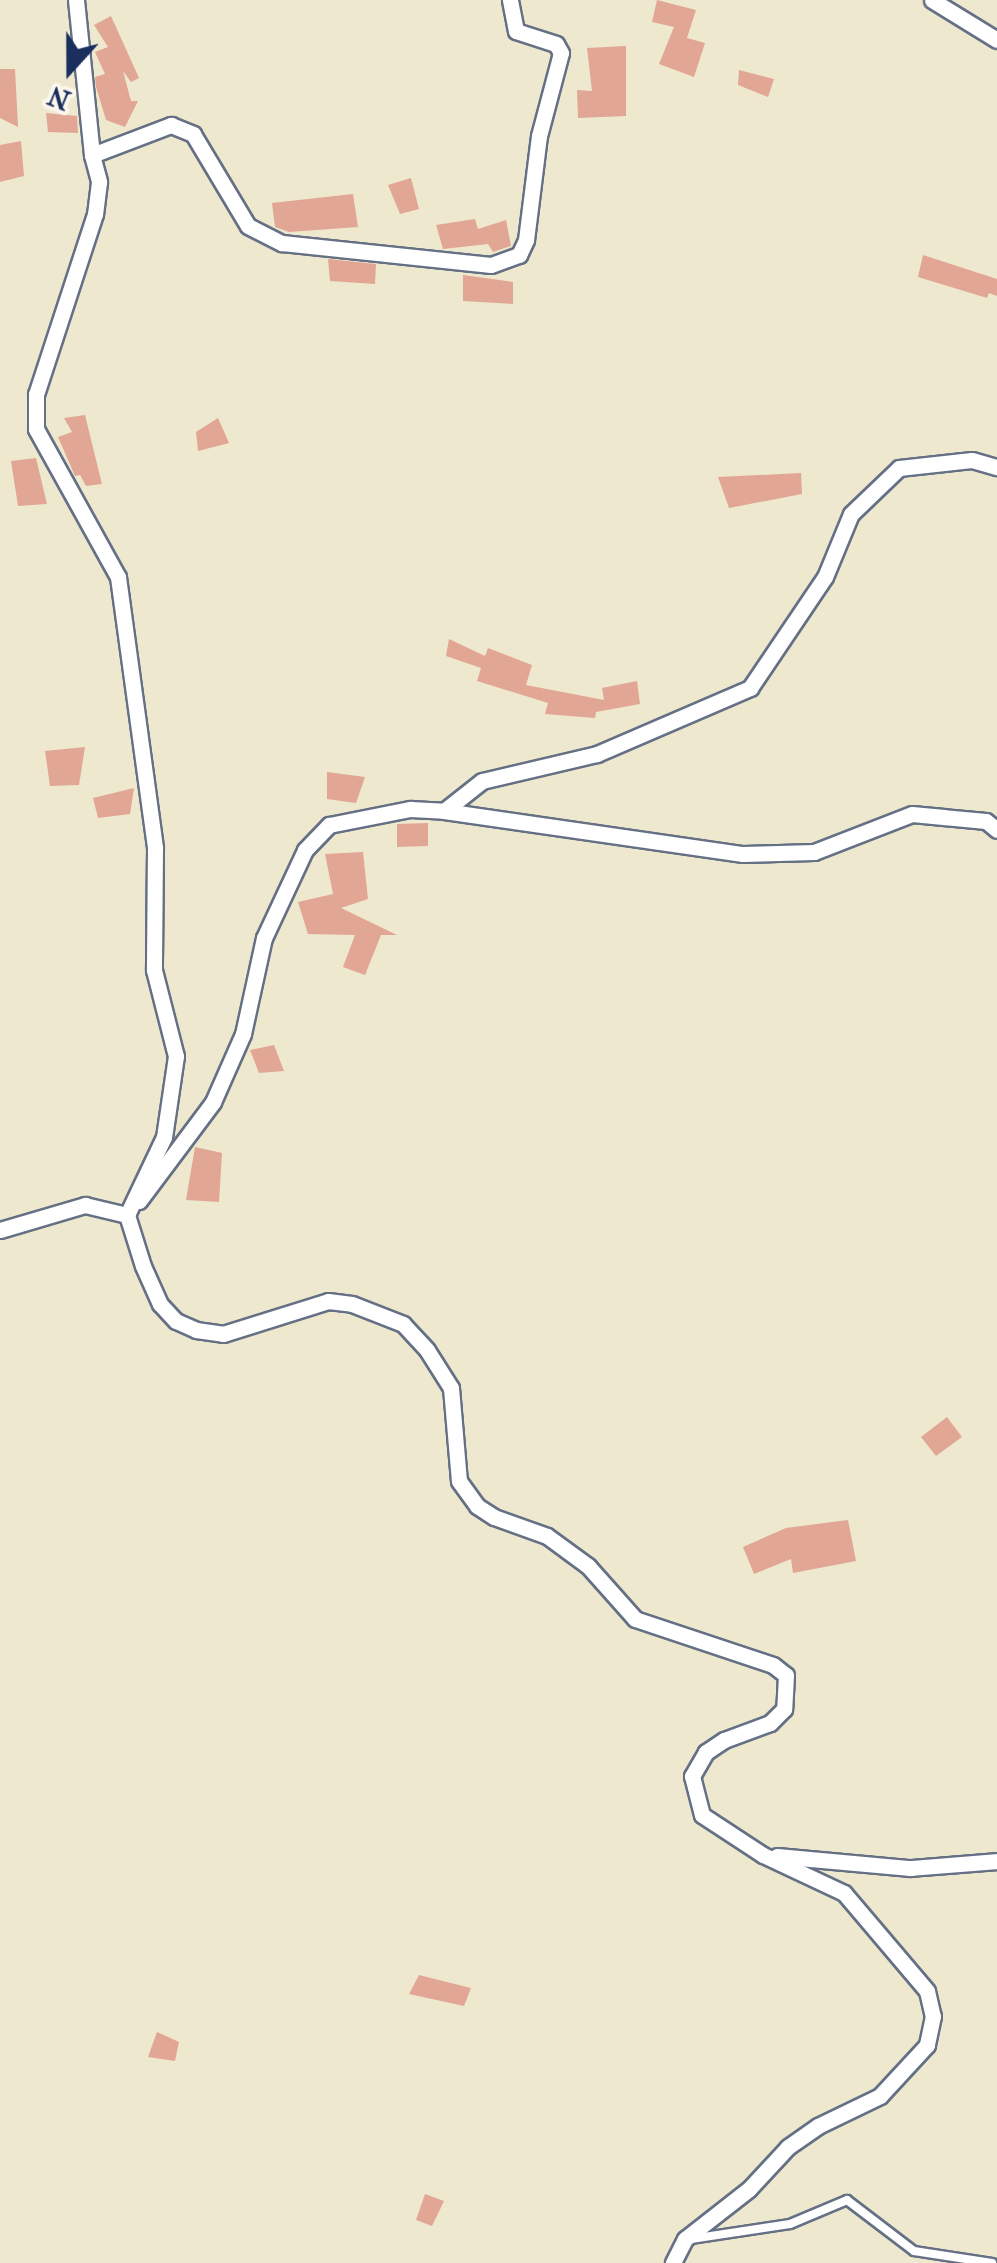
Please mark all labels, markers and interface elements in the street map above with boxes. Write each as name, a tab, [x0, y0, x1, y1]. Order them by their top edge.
north arrow	[20, 20, 120, 120]
text: N	[43, 79, 75, 118]

